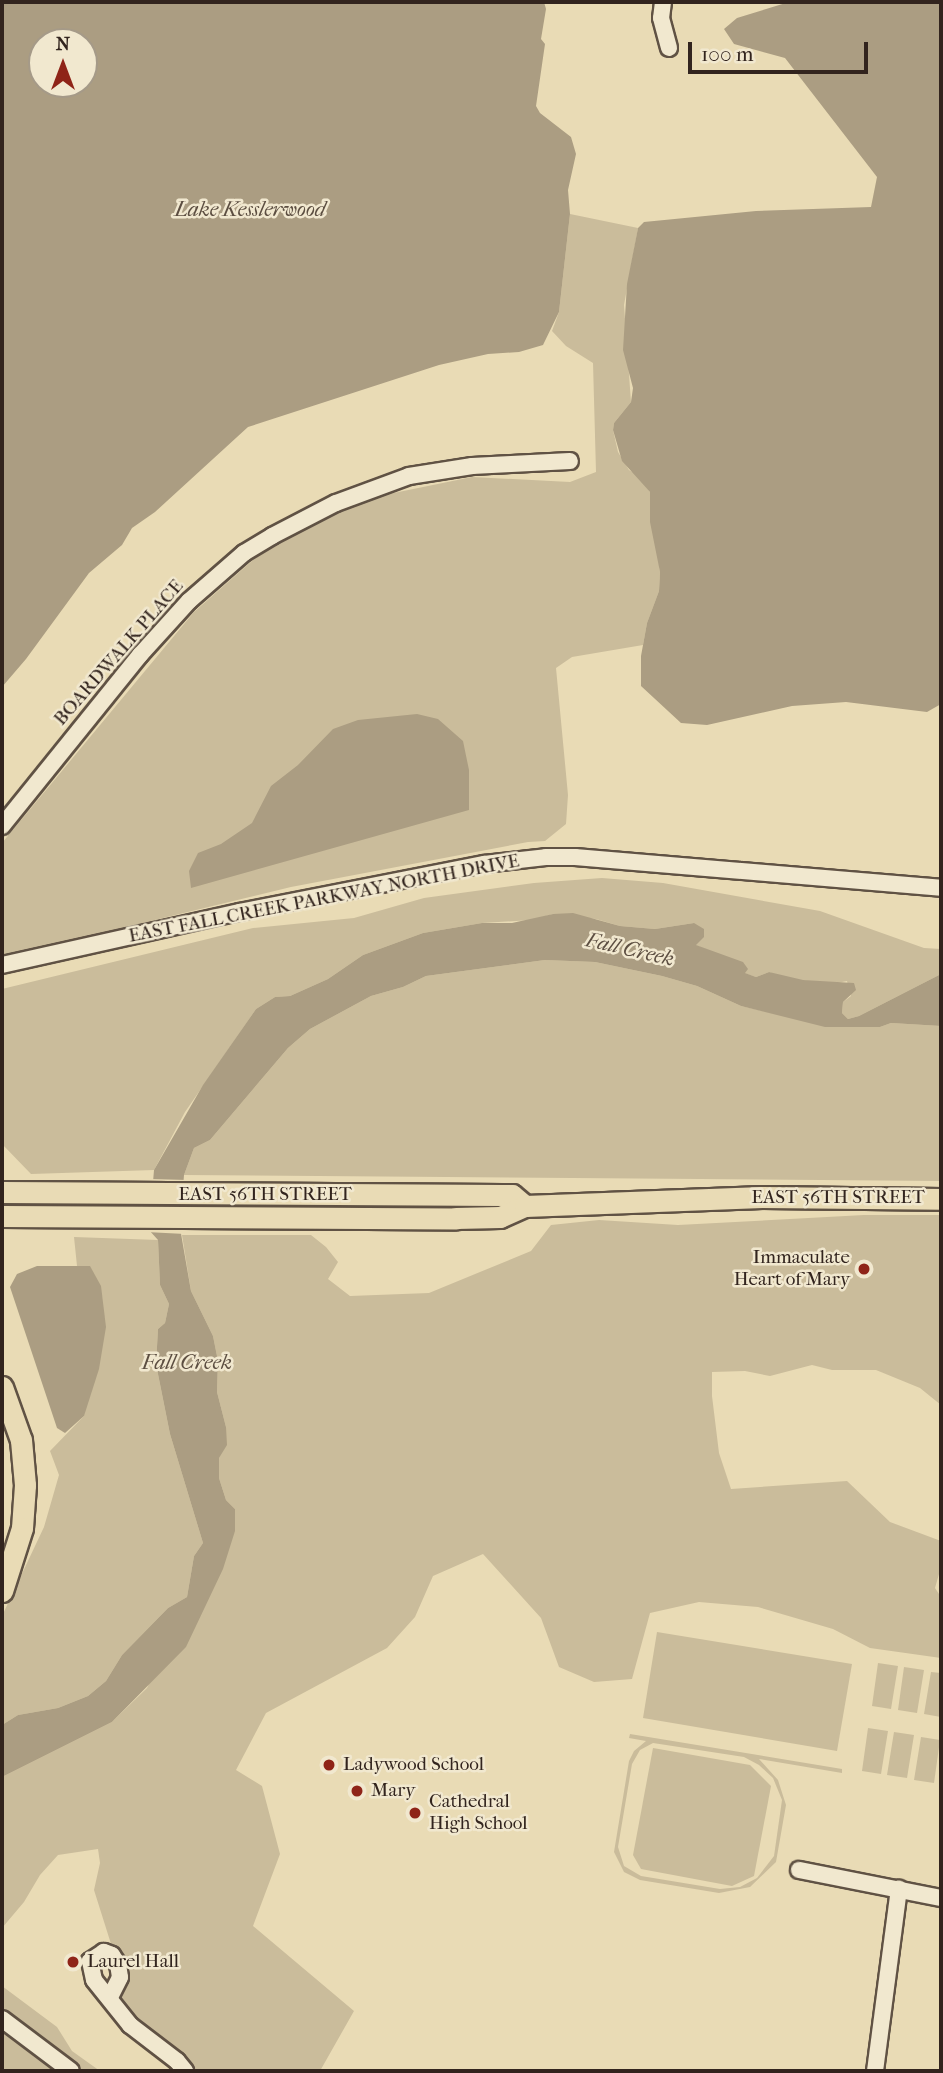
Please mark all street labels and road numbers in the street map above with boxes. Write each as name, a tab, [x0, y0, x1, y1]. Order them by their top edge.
street label: BOARDWALK PLACE	[49, 575, 189, 731]
street label: EAST FALL CREEK PARKWAY NORTH DRIVE	[127, 850, 521, 948]
street label: EAST 56TH STREET	[178, 1184, 352, 1206]
street label: EAST 56TH STREET	[751, 1187, 925, 1209]

